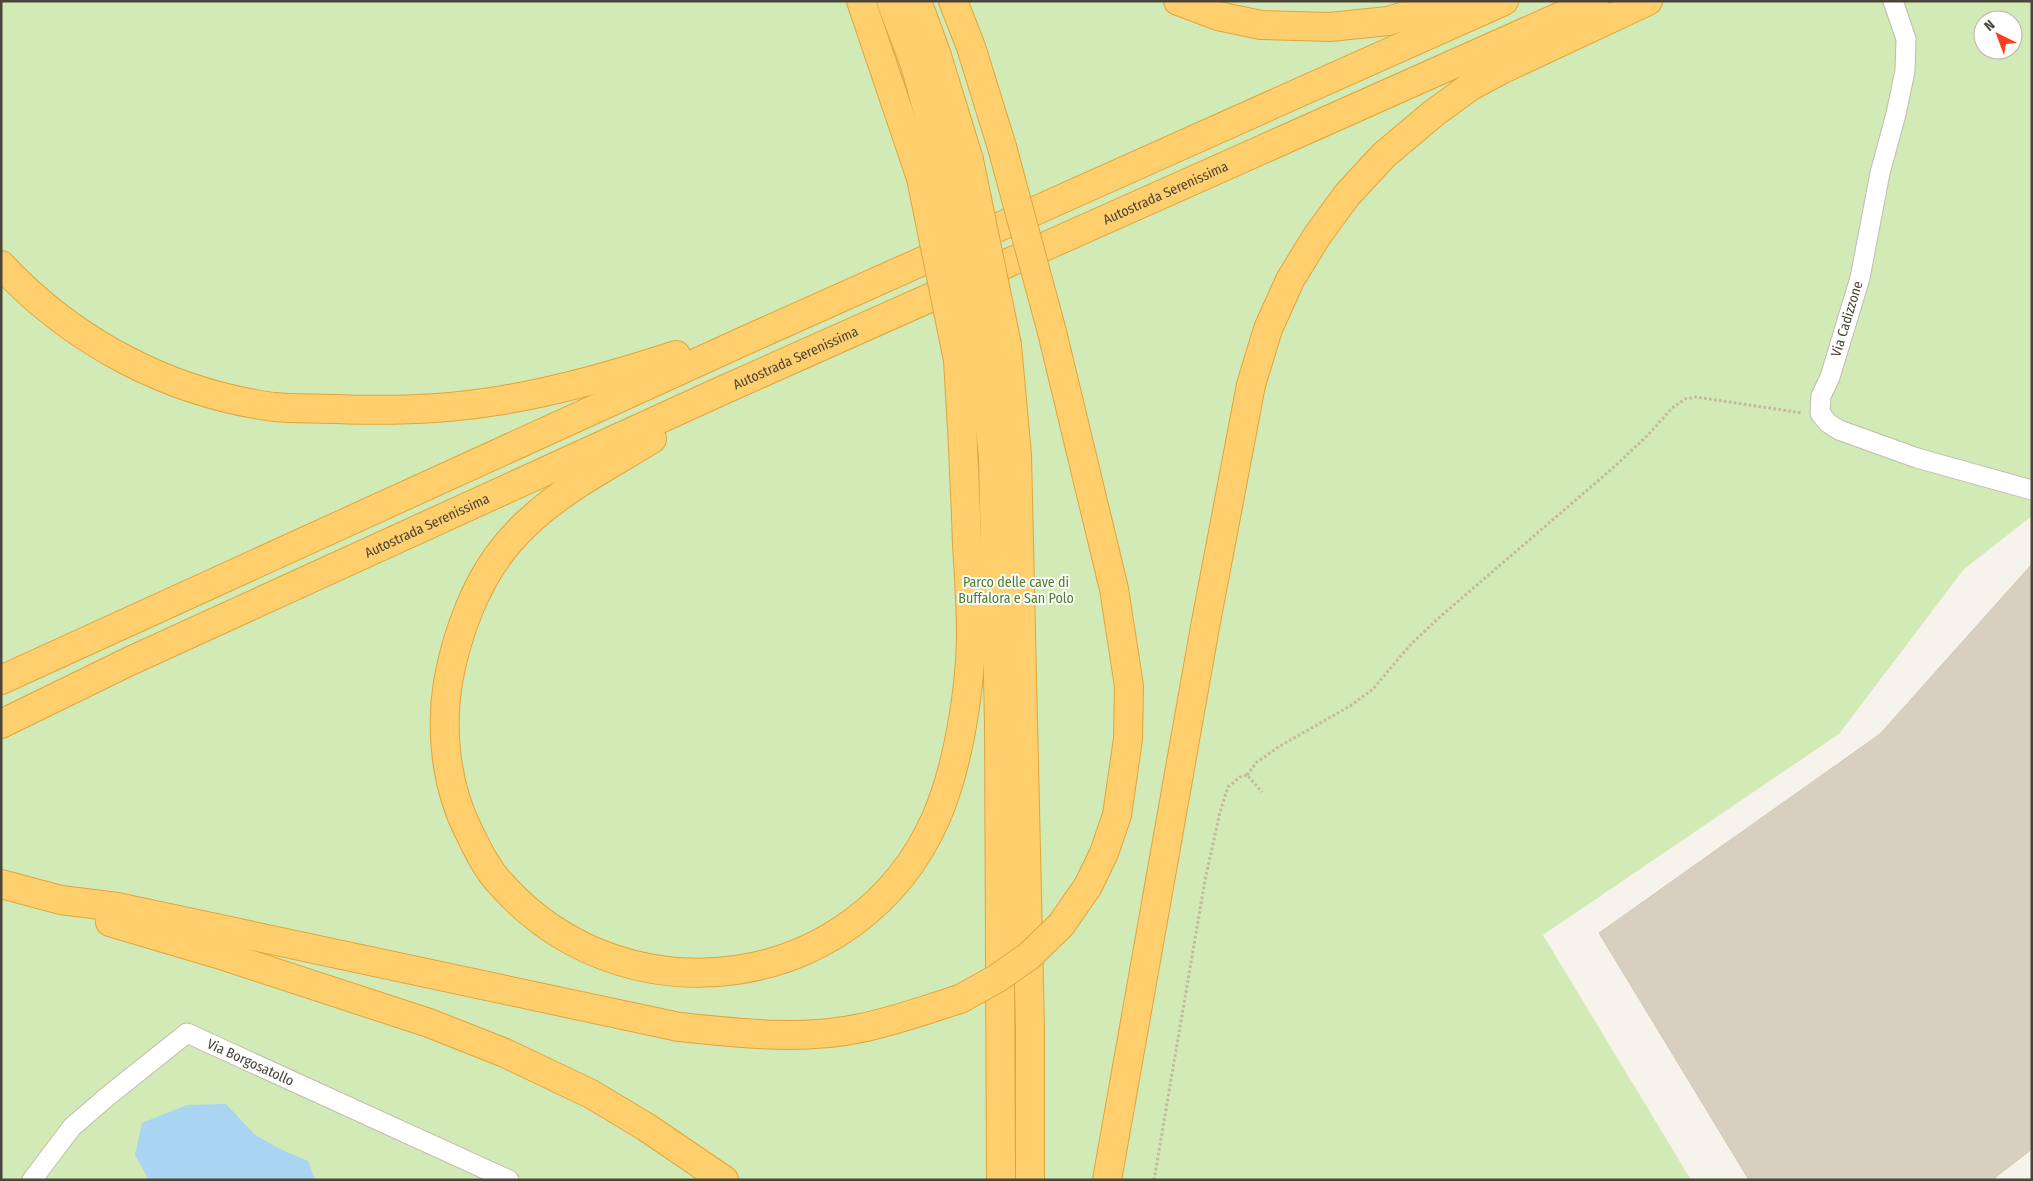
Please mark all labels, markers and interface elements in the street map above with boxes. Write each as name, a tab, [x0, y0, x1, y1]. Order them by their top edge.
north arrow	[1973, 10, 2023, 60]
text: N	[1981, 17, 1998, 35]
street label: Autostrada Serenissima	[1100, 157, 1231, 228]
street label: Via Cadizzone	[1827, 279, 1867, 359]
street label: Autostrada Serenissima	[730, 322, 861, 393]
street label: Autostrada Serenissima	[362, 489, 492, 561]
park label: Parco delle cave di Buffalora e San Polo	[958, 574, 1074, 607]
street label: Via Borgosatollo	[205, 1035, 297, 1089]

